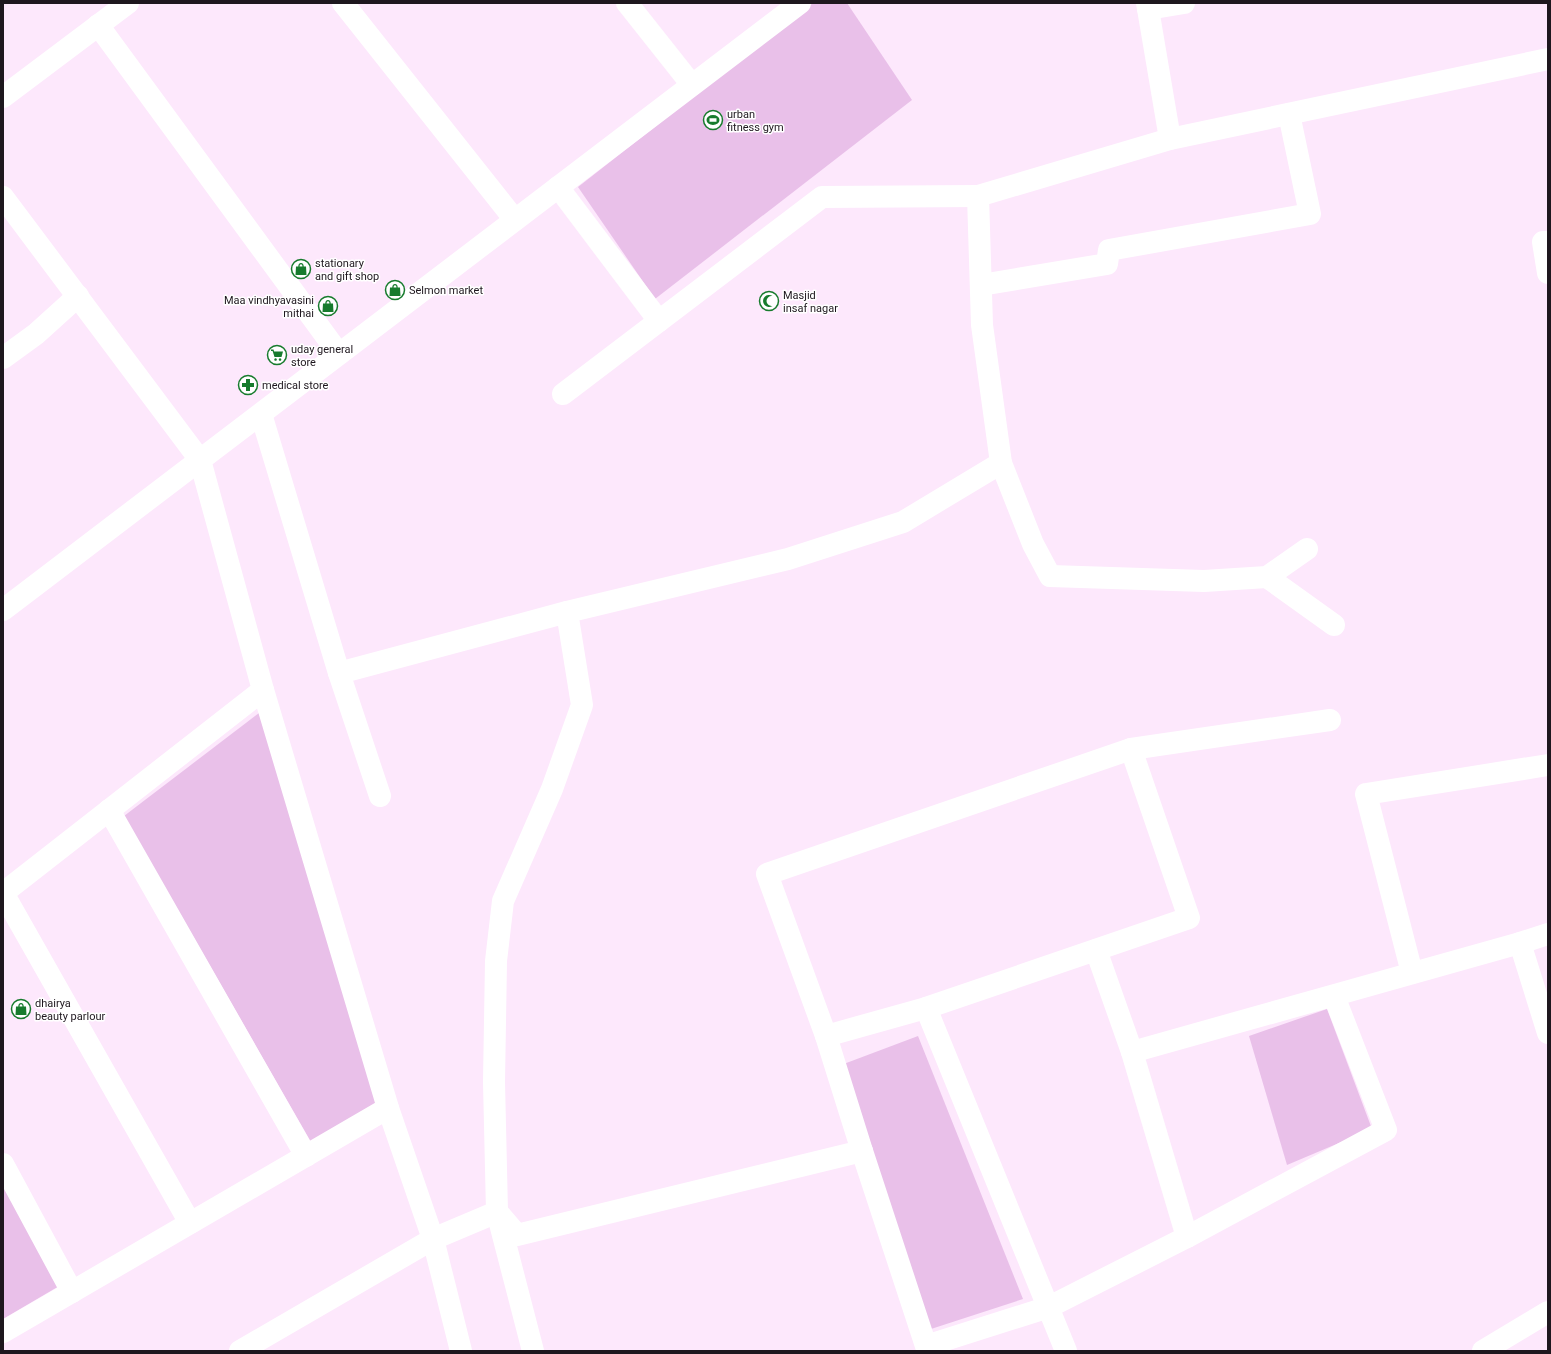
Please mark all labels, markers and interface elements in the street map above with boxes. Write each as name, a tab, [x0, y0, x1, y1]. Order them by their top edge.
place label: urban fitness gym	[727, 108, 784, 134]
sports icon: urban fitness gym	[702, 109, 724, 131]
place label: stationary and gift shop	[315, 257, 379, 283]
shop icon: stationary and gift shop	[290, 258, 312, 280]
shop icon: Selmon market	[384, 279, 406, 301]
place label: Selmon market	[409, 284, 483, 297]
place label: Masjid insaf nagar	[783, 289, 838, 315]
mosque icon: Masjid insaf nagar	[758, 290, 780, 312]
place label: Maa vindhyavasini mithai	[224, 294, 314, 320]
shop icon: Maa vindhyavasini mithai	[317, 295, 339, 317]
place label: uday general store	[291, 343, 353, 369]
supermarket icon: uday general store	[266, 344, 288, 366]
pharmacy icon: medical store	[237, 374, 259, 396]
place label: medical store	[262, 379, 329, 392]
place label: dhairya beauty parlour	[35, 997, 105, 1023]
shop icon: dhairya beauty parlour	[10, 998, 32, 1020]

